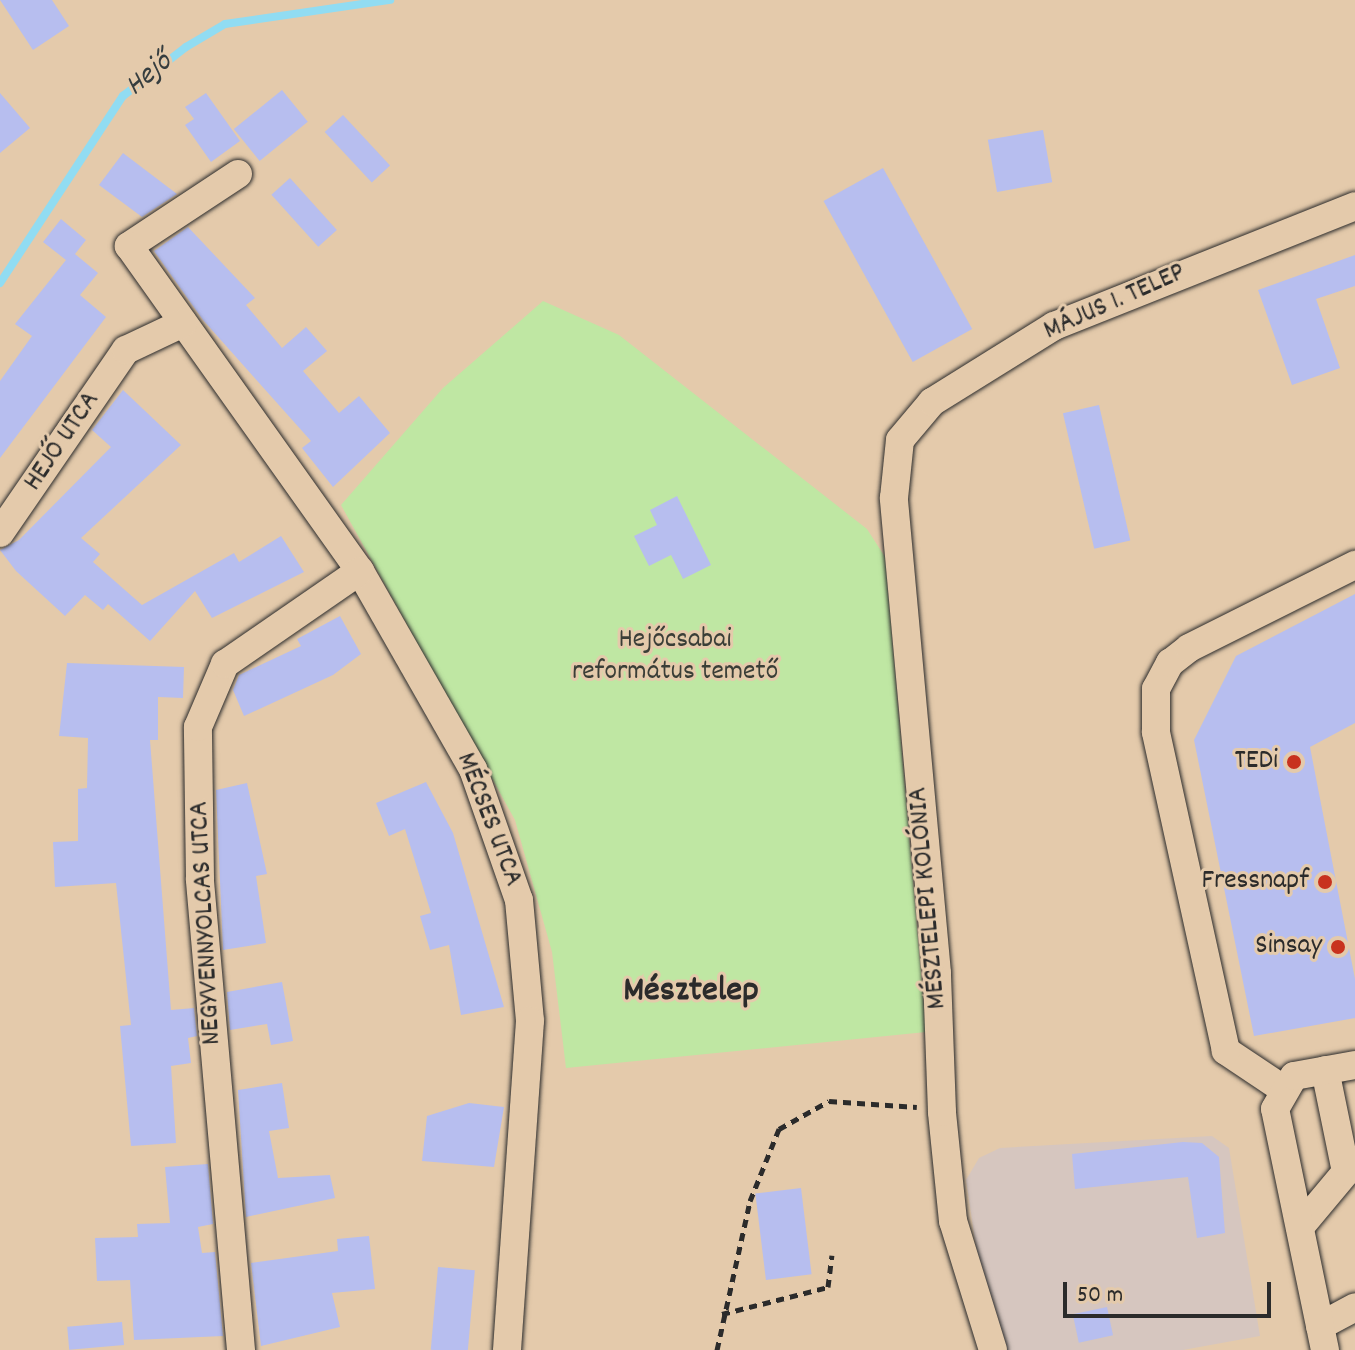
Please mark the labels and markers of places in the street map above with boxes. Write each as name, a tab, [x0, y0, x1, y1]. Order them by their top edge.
place label: TEDi	[1235, 745, 1278, 779]
marker: TEDi	[1285, 753, 1303, 771]
place label: Fressnapf	[1201, 865, 1309, 899]
marker: Fressnapf	[1316, 873, 1334, 891]
place label: Sinsay	[1255, 930, 1322, 964]
marker: Sinsay	[1329, 938, 1347, 956]

